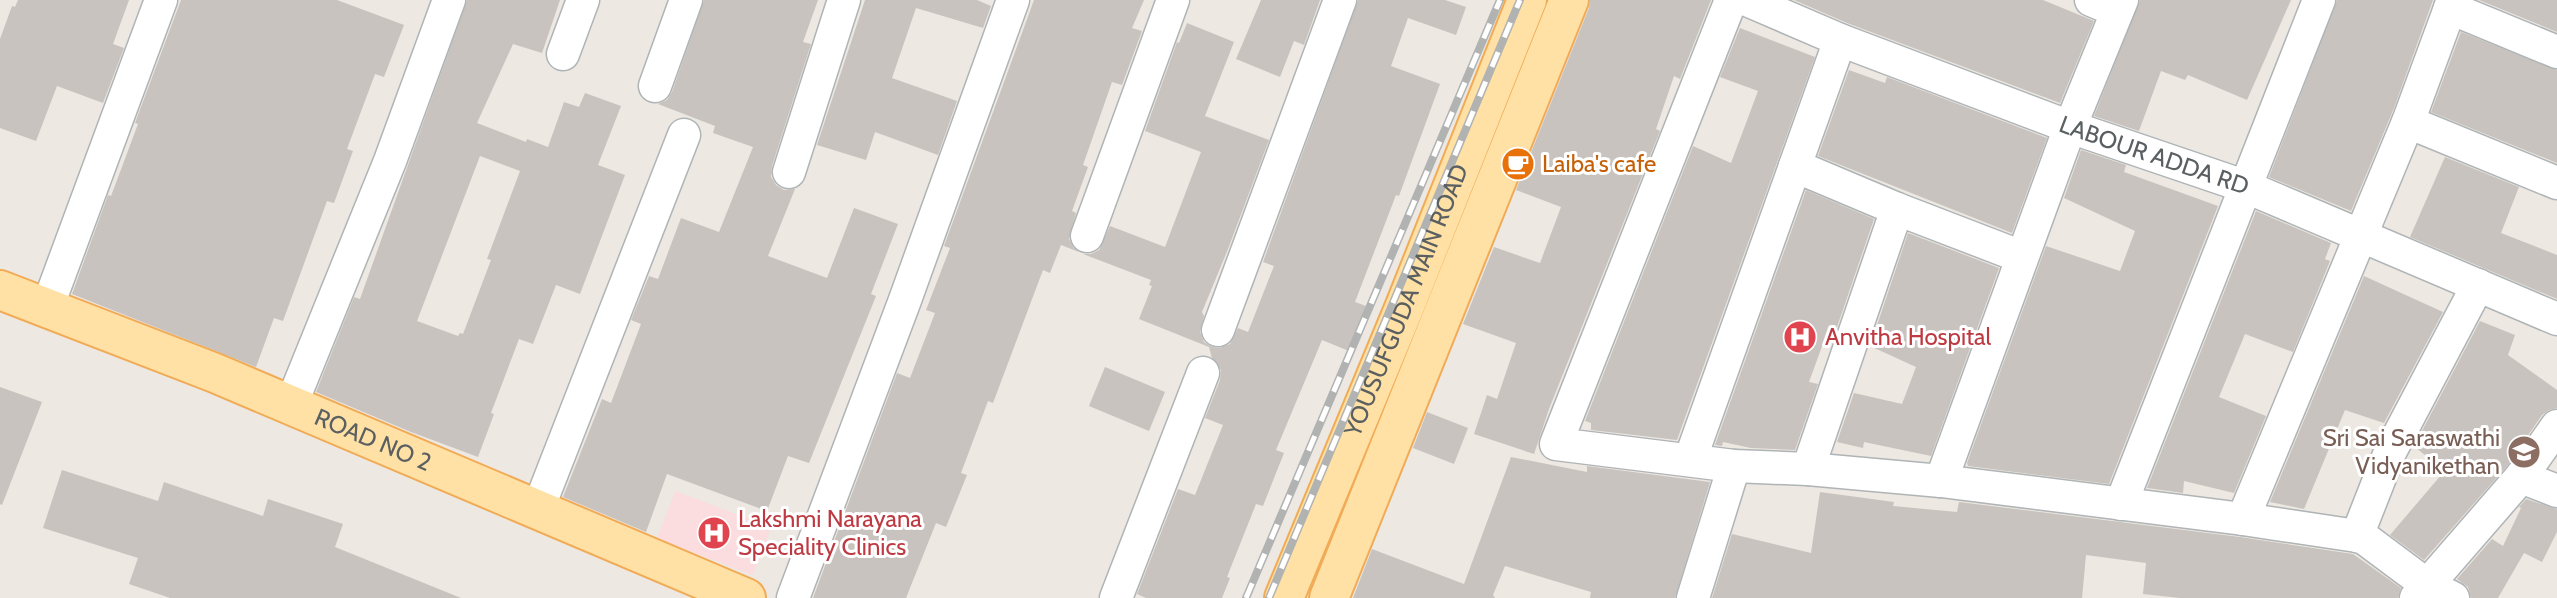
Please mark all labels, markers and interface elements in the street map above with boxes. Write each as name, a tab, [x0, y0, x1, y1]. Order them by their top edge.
street label: LABOUR ADDA RD	[2055, 109, 2253, 201]
cafe icon: Laiba's cafe	[1499, 145, 1537, 183]
place label: Laiba's cafe	[1542, 149, 1656, 178]
street label: YOUSUFGUDA MAIN ROAD	[1337, 160, 1474, 441]
hospital icon: Anvitha Hospital	[1781, 318, 1819, 356]
place label: Anvitha Hospital	[1825, 322, 1992, 351]
street label: ROAD NO 2	[311, 402, 436, 477]
place label: Sri Sai Saraswathi Vidyanikethan	[2323, 423, 2500, 480]
school or university icon: Sri Sai Saraswathi Vidyanikethan	[2505, 433, 2543, 471]
place label: Lakshmi Narayana Speciality Clinics	[738, 504, 922, 561]
hospital icon: Lakshmi Narayana Speciality Clinics	[695, 514, 733, 552]

